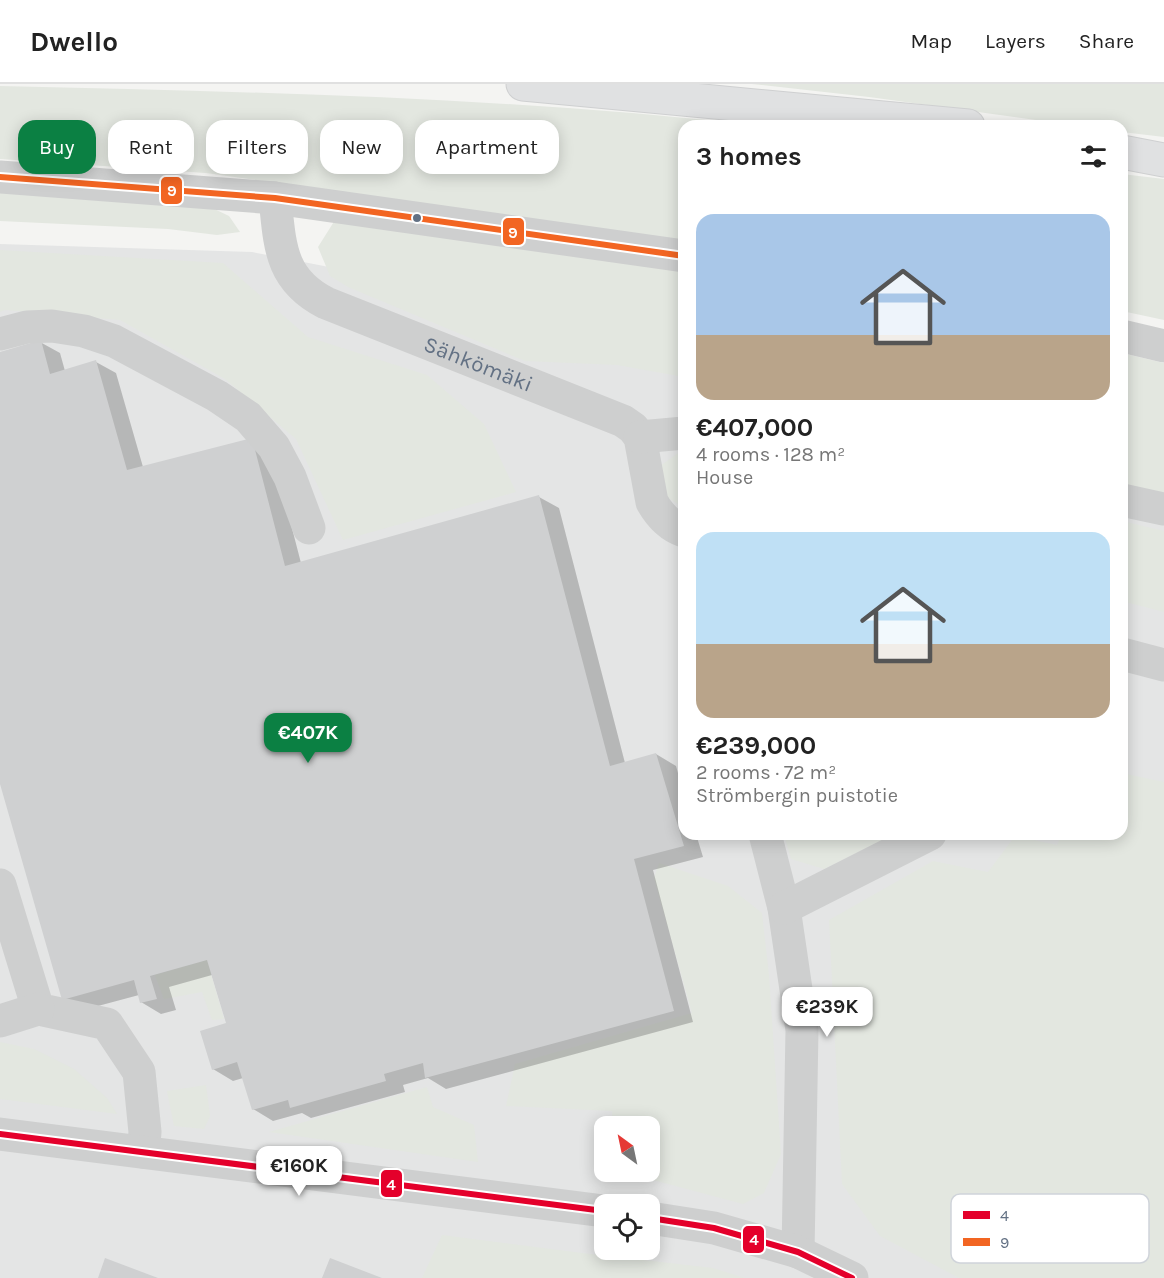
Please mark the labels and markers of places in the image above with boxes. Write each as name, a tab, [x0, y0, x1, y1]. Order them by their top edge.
unlabelled marker	[411, 212, 423, 224]
pin: €407K	[266, 713, 350, 764]
pin: €239K	[785, 987, 869, 1038]
pin: €160K	[257, 1146, 341, 1197]

